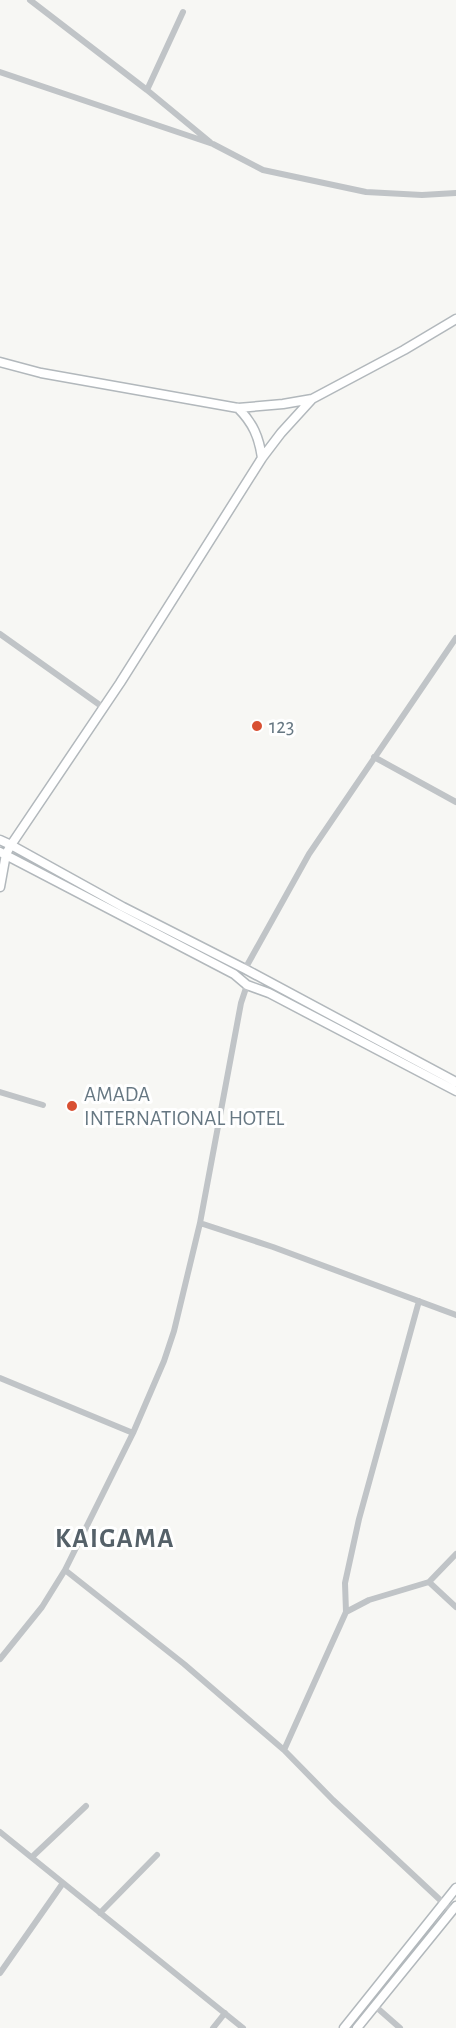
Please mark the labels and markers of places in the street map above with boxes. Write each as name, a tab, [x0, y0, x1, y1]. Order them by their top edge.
place label: 123	[269, 716, 294, 737]
marker: 123	[250, 719, 264, 733]
place label: AMADA INTERNATIONAL HOTEL	[84, 1084, 285, 1129]
marker: AMADA INTERNATIONAL HOTEL	[65, 1099, 79, 1113]

